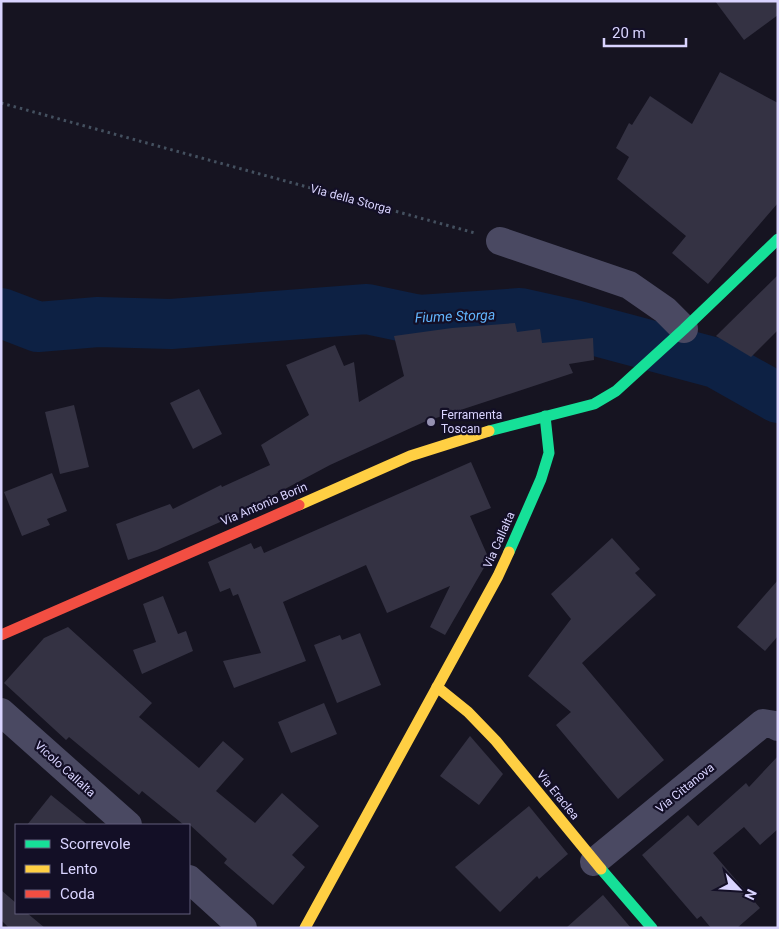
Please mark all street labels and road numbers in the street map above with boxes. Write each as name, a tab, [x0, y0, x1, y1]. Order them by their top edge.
street label: Via della Storga	[309, 181, 393, 217]
street label: Via Antonio Borin	[219, 479, 309, 529]
street label: Via Callalta	[480, 510, 518, 570]
street label: Vicolo Callalta	[32, 738, 98, 800]
street label: Via Cittanova	[653, 760, 717, 816]
street label: Via Eraclea	[534, 768, 582, 822]

